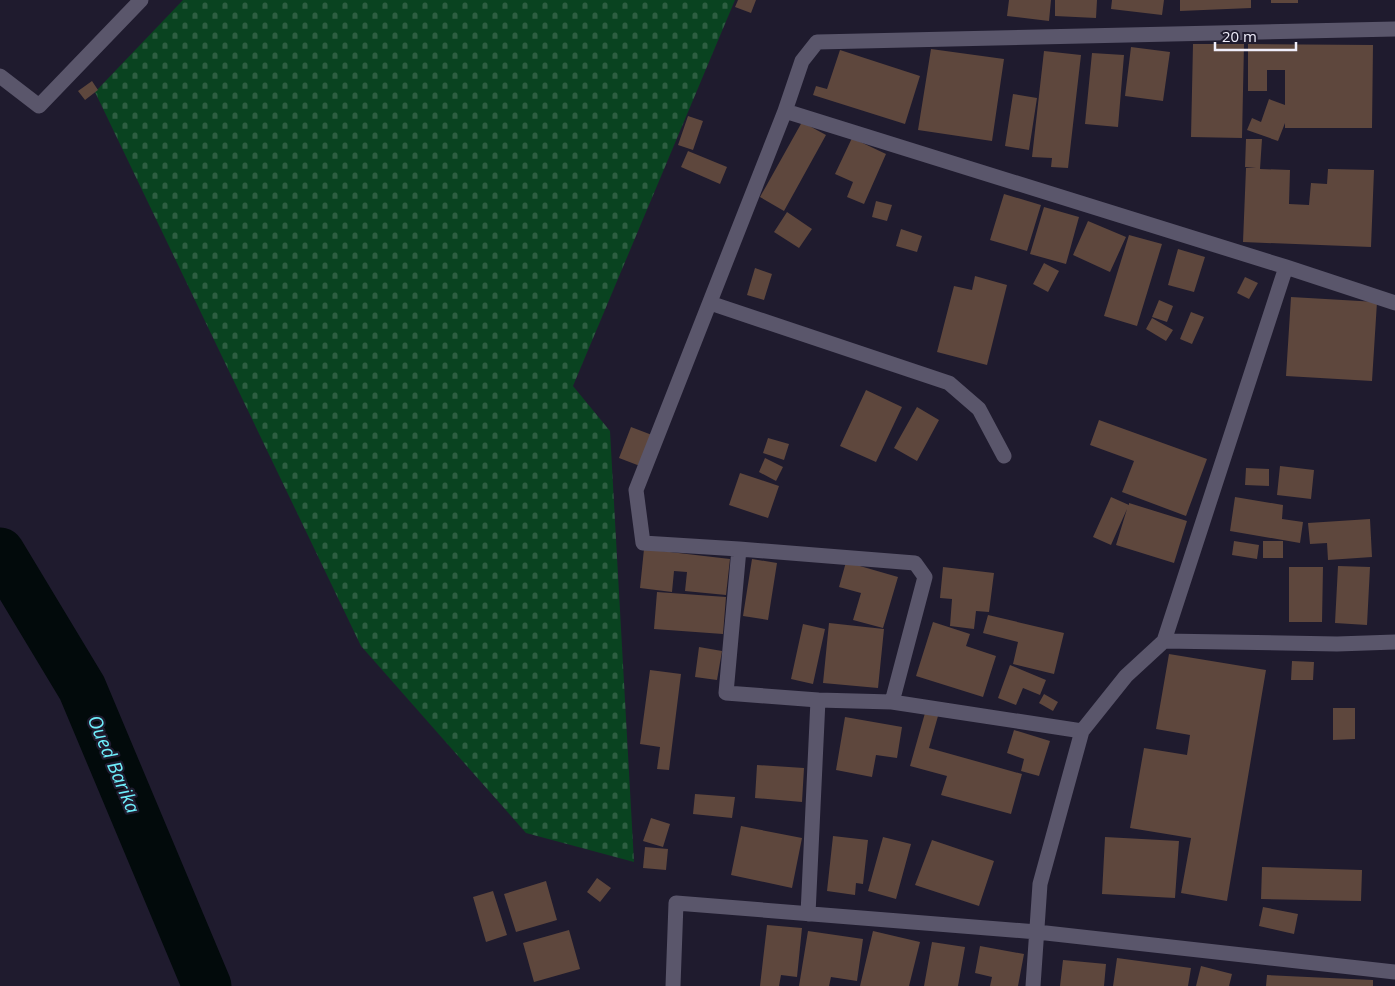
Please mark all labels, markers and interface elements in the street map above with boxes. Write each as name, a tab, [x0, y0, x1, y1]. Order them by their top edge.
scale bar	[1215, 20, 1296, 52]
text: 20 m	[1222, 26, 1257, 46]
water label: Oued Barika	[82, 711, 146, 817]

